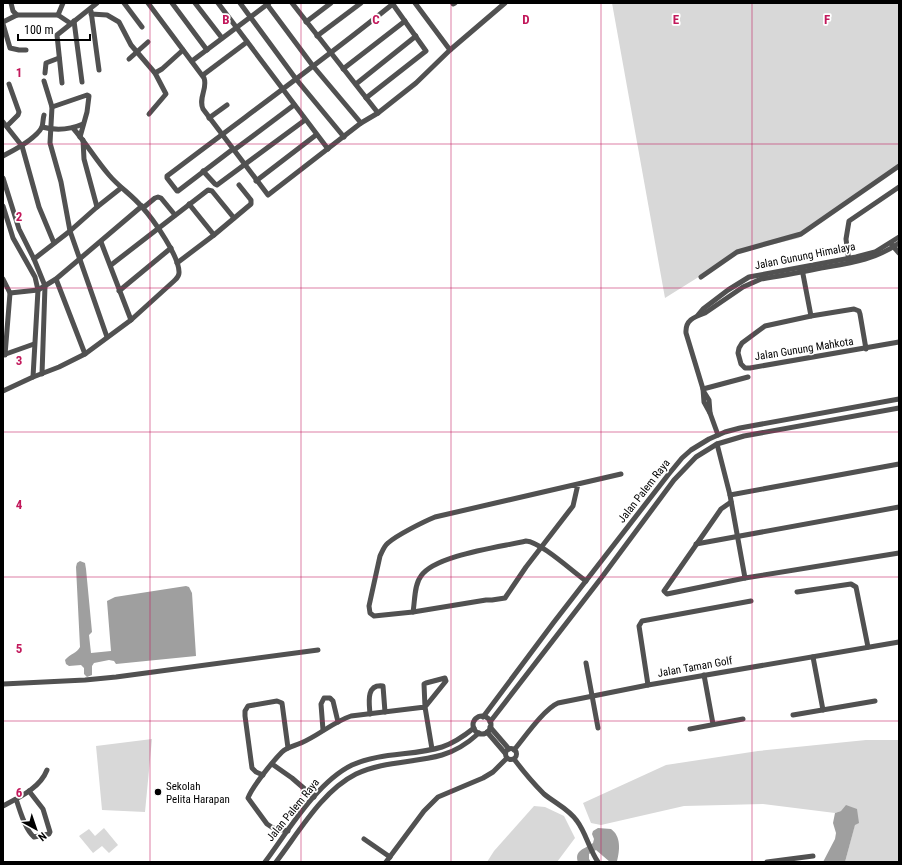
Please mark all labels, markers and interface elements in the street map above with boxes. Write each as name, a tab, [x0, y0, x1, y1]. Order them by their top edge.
text: B	[222, 12, 230, 27]
text: C	[372, 12, 380, 27]
text: D	[522, 12, 530, 27]
text: E	[673, 12, 680, 27]
text: F	[824, 12, 830, 27]
scale bar	[18, 16, 90, 42]
text: 100 m	[24, 23, 54, 37]
text: 1	[16, 65, 22, 80]
text: 2	[16, 209, 23, 224]
street label: Jalan Gunung Himalaya	[754, 240, 856, 272]
street label: Jalan Gunung Mahkota	[754, 335, 854, 363]
text: 3	[16, 353, 22, 368]
street label: Jalan Palem Raya	[615, 457, 673, 525]
text: 4	[16, 497, 23, 512]
text: 5	[16, 641, 23, 656]
street label: Jalan Taman Golf	[657, 654, 734, 680]
street label: Jalan Palem Raya	[264, 776, 322, 844]
place label: Sekolah Pelita Harapan	[166, 780, 230, 806]
text: 6	[16, 785, 23, 800]
marker: Sekolah Pelita Harapan	[153, 787, 163, 797]
north arrow	[16, 809, 56, 849]
text: N	[35, 829, 49, 844]

